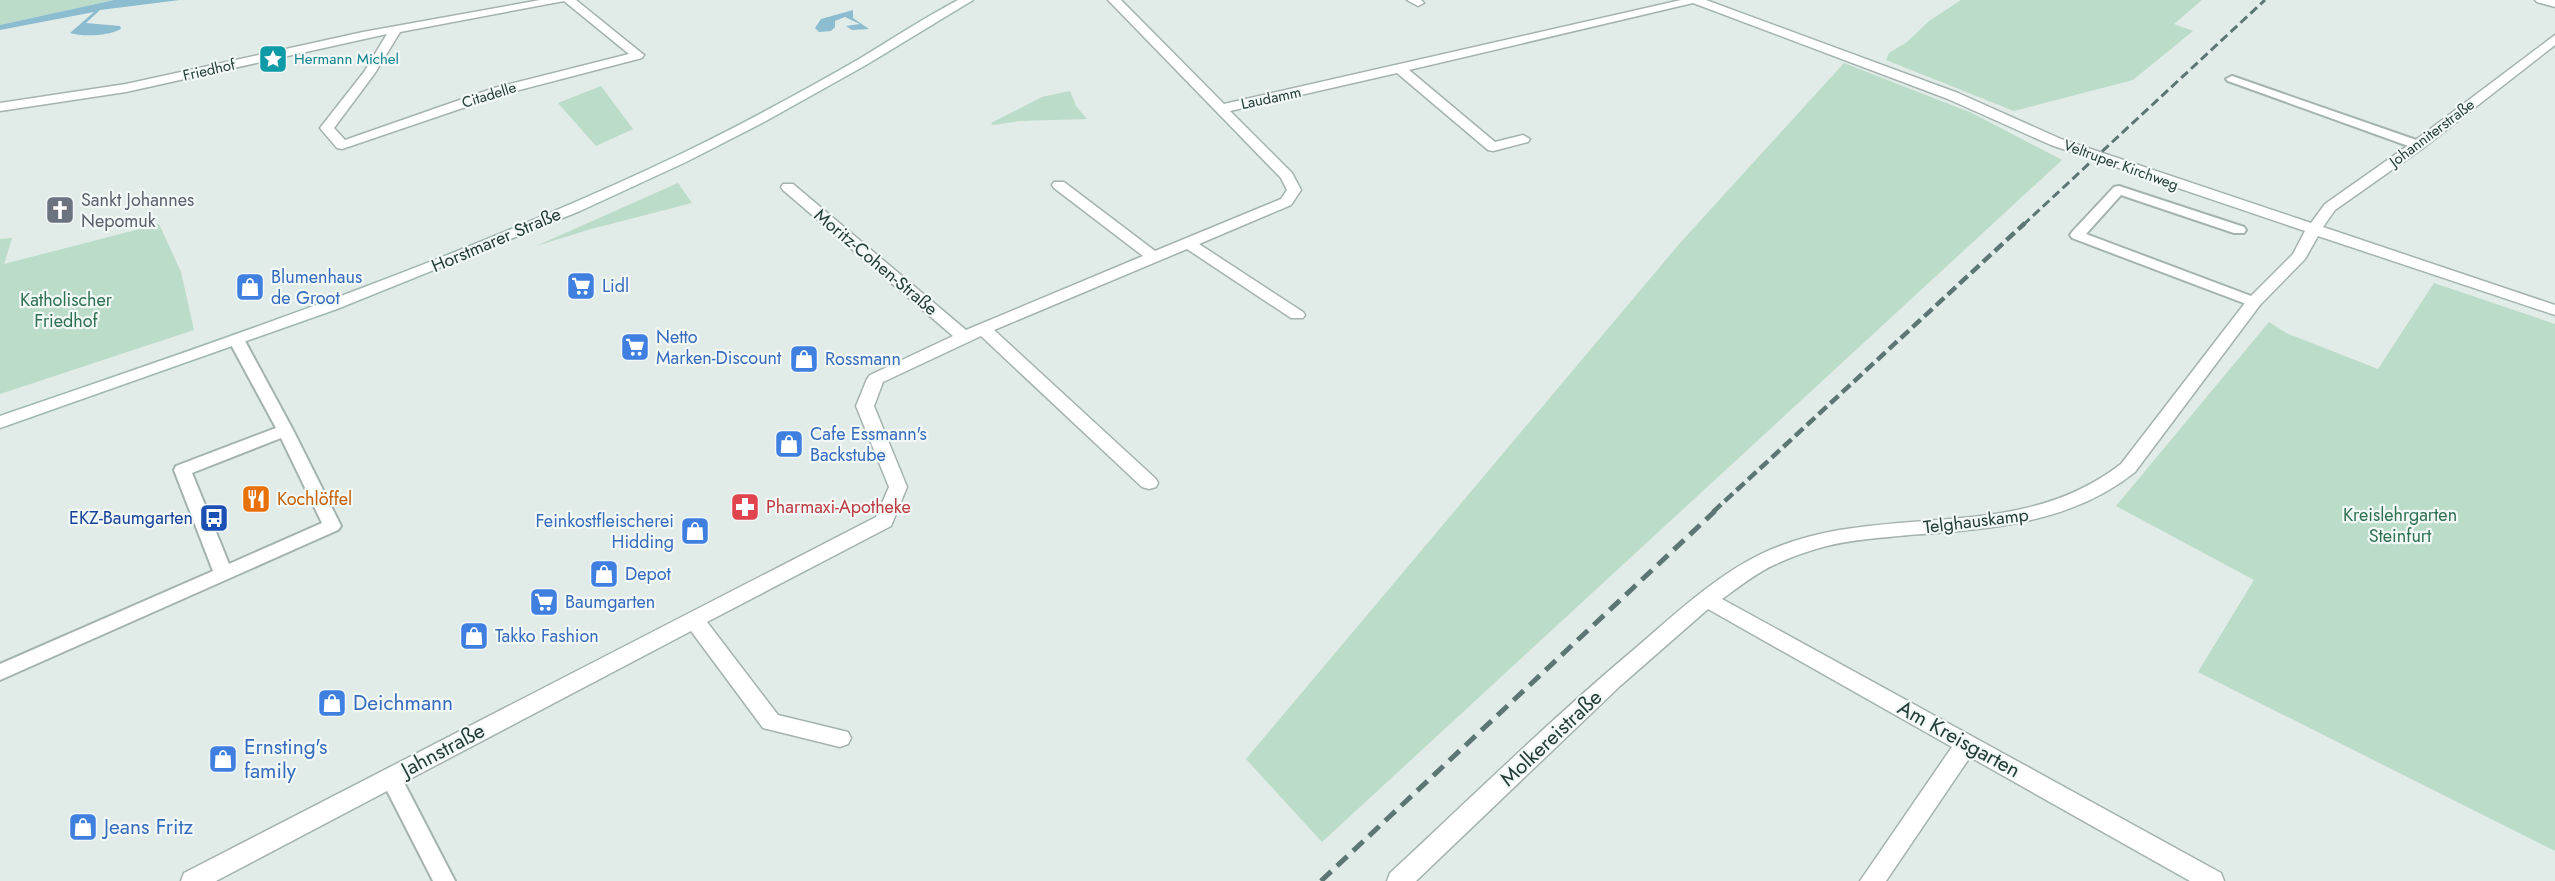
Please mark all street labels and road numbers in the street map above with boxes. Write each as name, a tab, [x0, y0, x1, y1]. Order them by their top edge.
street label: Friedhof	[181, 53, 238, 87]
street label: Citadelle	[459, 76, 519, 114]
street label: Laudamm	[1239, 81, 1303, 115]
street label: Johanniterstraße	[2383, 94, 2479, 173]
street label: Veltruper Kirchweg	[2060, 134, 2182, 196]
street label: Horstmarer Straße	[427, 201, 565, 279]
street label: Moritz-Cohen-Straße	[809, 202, 943, 322]
street label: Telghauskamp	[1922, 502, 2030, 540]
street label: Molkereistraße	[1493, 683, 1609, 793]
street label: Am Kreisgarten	[1892, 693, 2026, 785]
street label: Jahnstraße	[393, 715, 490, 786]

